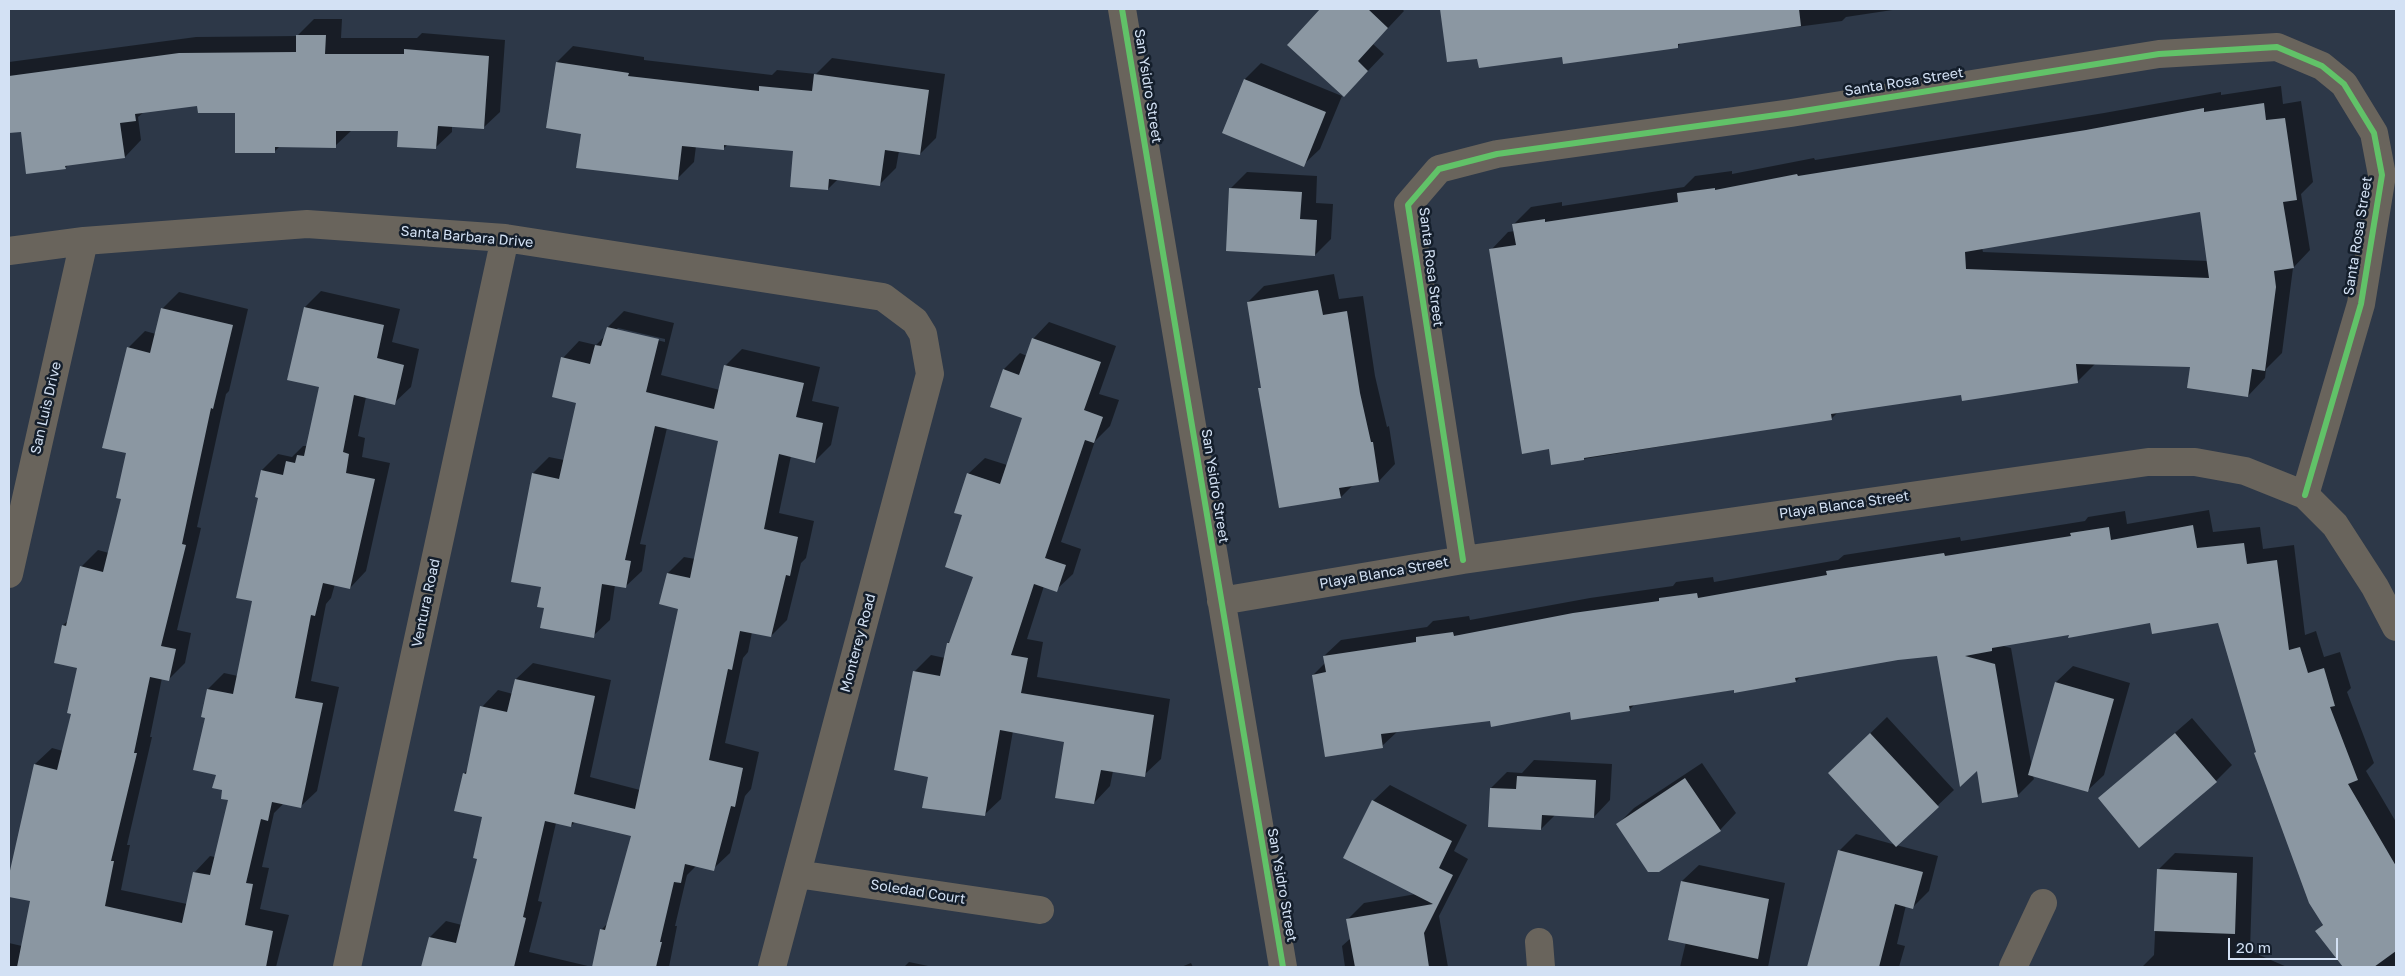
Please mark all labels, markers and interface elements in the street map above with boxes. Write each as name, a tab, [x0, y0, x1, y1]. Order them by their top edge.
street label: San Ysidro Street	[1131, 28, 1165, 144]
street label: Santa Rosa Street	[1843, 64, 1965, 100]
street label: Santa Rosa Street	[2340, 175, 2376, 297]
street label: Santa Rosa Street	[1415, 206, 1447, 328]
street label: Santa Barbara Drive	[400, 223, 534, 251]
street label: San Luis Drive	[27, 360, 65, 456]
street label: San Ysidro Street	[1198, 428, 1232, 544]
street label: Playa Blanca Street	[1778, 488, 1910, 522]
street label: Playa Blanca Street	[1318, 553, 1450, 593]
street label: Ventura Road	[408, 557, 444, 649]
street label: Monterey Road	[837, 592, 879, 694]
street label: San Ysidro Street	[1264, 827, 1300, 943]
street label: Soledad Court	[869, 876, 967, 908]
scale bar	[2230, 928, 2340, 960]
text: 20 m	[2236, 938, 2271, 956]

